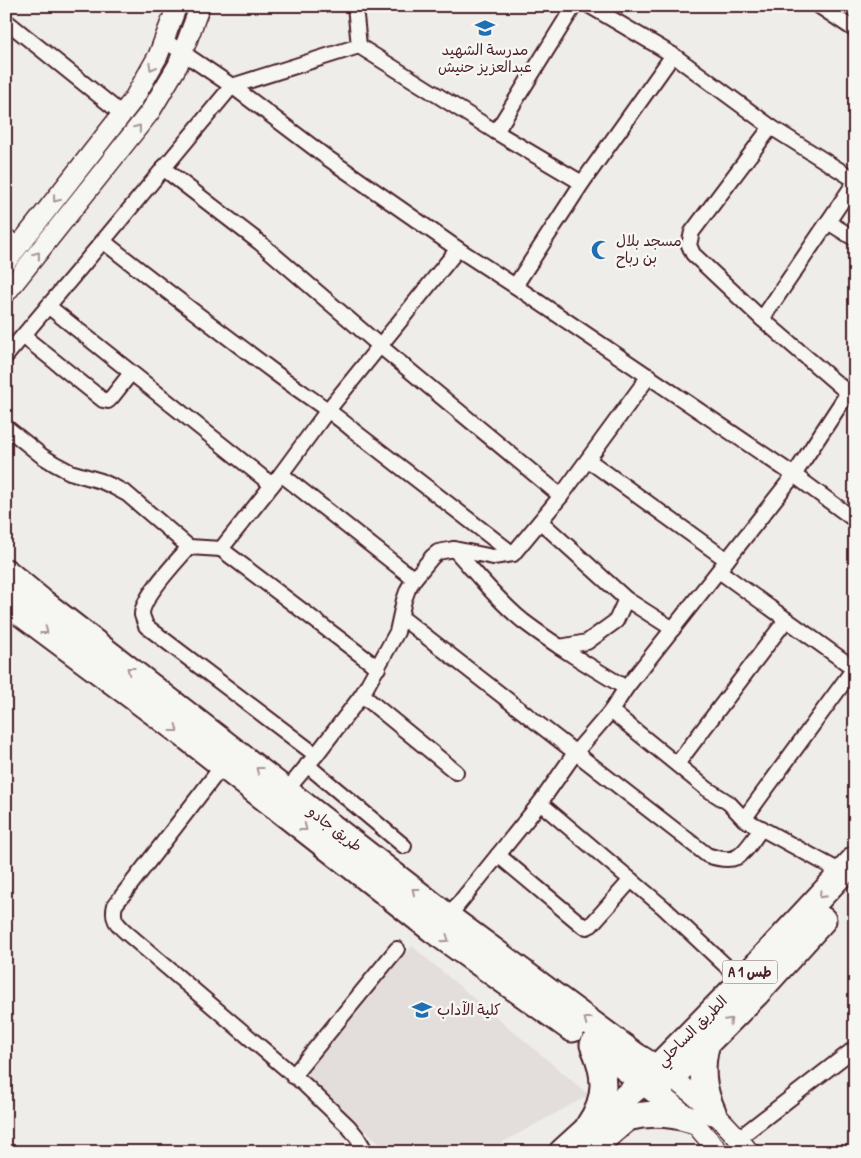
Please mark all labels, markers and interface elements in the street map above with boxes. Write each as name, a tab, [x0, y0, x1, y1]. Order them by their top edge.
school or university icon: مدرسة الشهيد عبدالعزيز حنيش	[474, 17, 496, 39]
place label: مدرسة الشهيد عبدالعزيز حنيش	[438, 39, 532, 77]
one-way arrow	[148, 62, 158, 71]
one-way arrow	[132, 125, 140, 134]
one-way arrow	[53, 193, 62, 202]
place label: مسجد بلال بن رباح	[616, 230, 682, 268]
mosque icon: مسجد بلال بن رباح	[590, 239, 612, 261]
one-way arrow	[31, 252, 39, 261]
one-way arrow	[39, 626, 48, 634]
one-way arrow	[127, 667, 136, 676]
one-way arrow	[169, 723, 179, 732]
one-way arrow	[255, 767, 265, 776]
street label: طريق جادو	[303, 800, 367, 856]
one-way arrow	[298, 823, 307, 831]
one-way arrow	[412, 888, 421, 896]
one-way arrow	[819, 890, 828, 899]
one-way arrow	[440, 933, 450, 942]
road number: A 1 طس	[722, 960, 778, 984]
street label: الطريق الساحلي	[652, 991, 734, 1073]
school or university icon: كلية الآداب	[411, 999, 433, 1021]
place label: كلية الآداب	[437, 999, 501, 1020]
one-way arrow	[584, 1017, 593, 1025]
one-way arrow	[723, 1018, 732, 1027]

